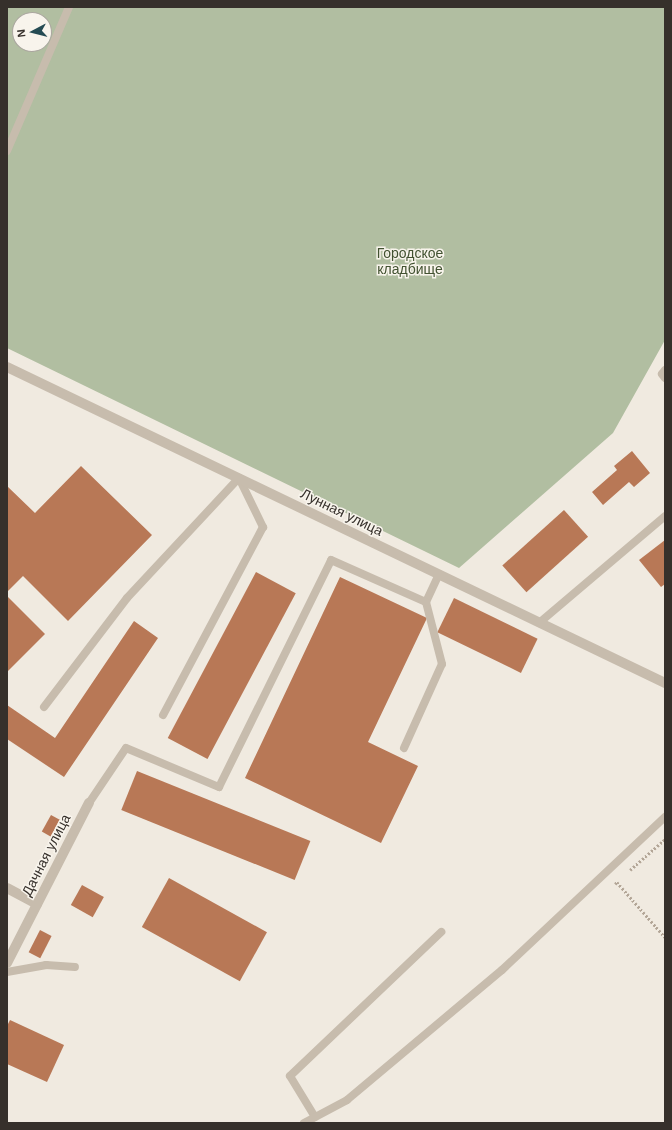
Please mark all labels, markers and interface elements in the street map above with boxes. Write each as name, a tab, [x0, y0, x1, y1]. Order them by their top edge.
north arrow	[12, 12, 52, 52]
text: N	[15, 29, 28, 38]
park label: Городское кладбище	[377, 245, 443, 278]
street label: Лунная улица	[298, 485, 386, 539]
street label: Дачная улица	[18, 811, 74, 899]

